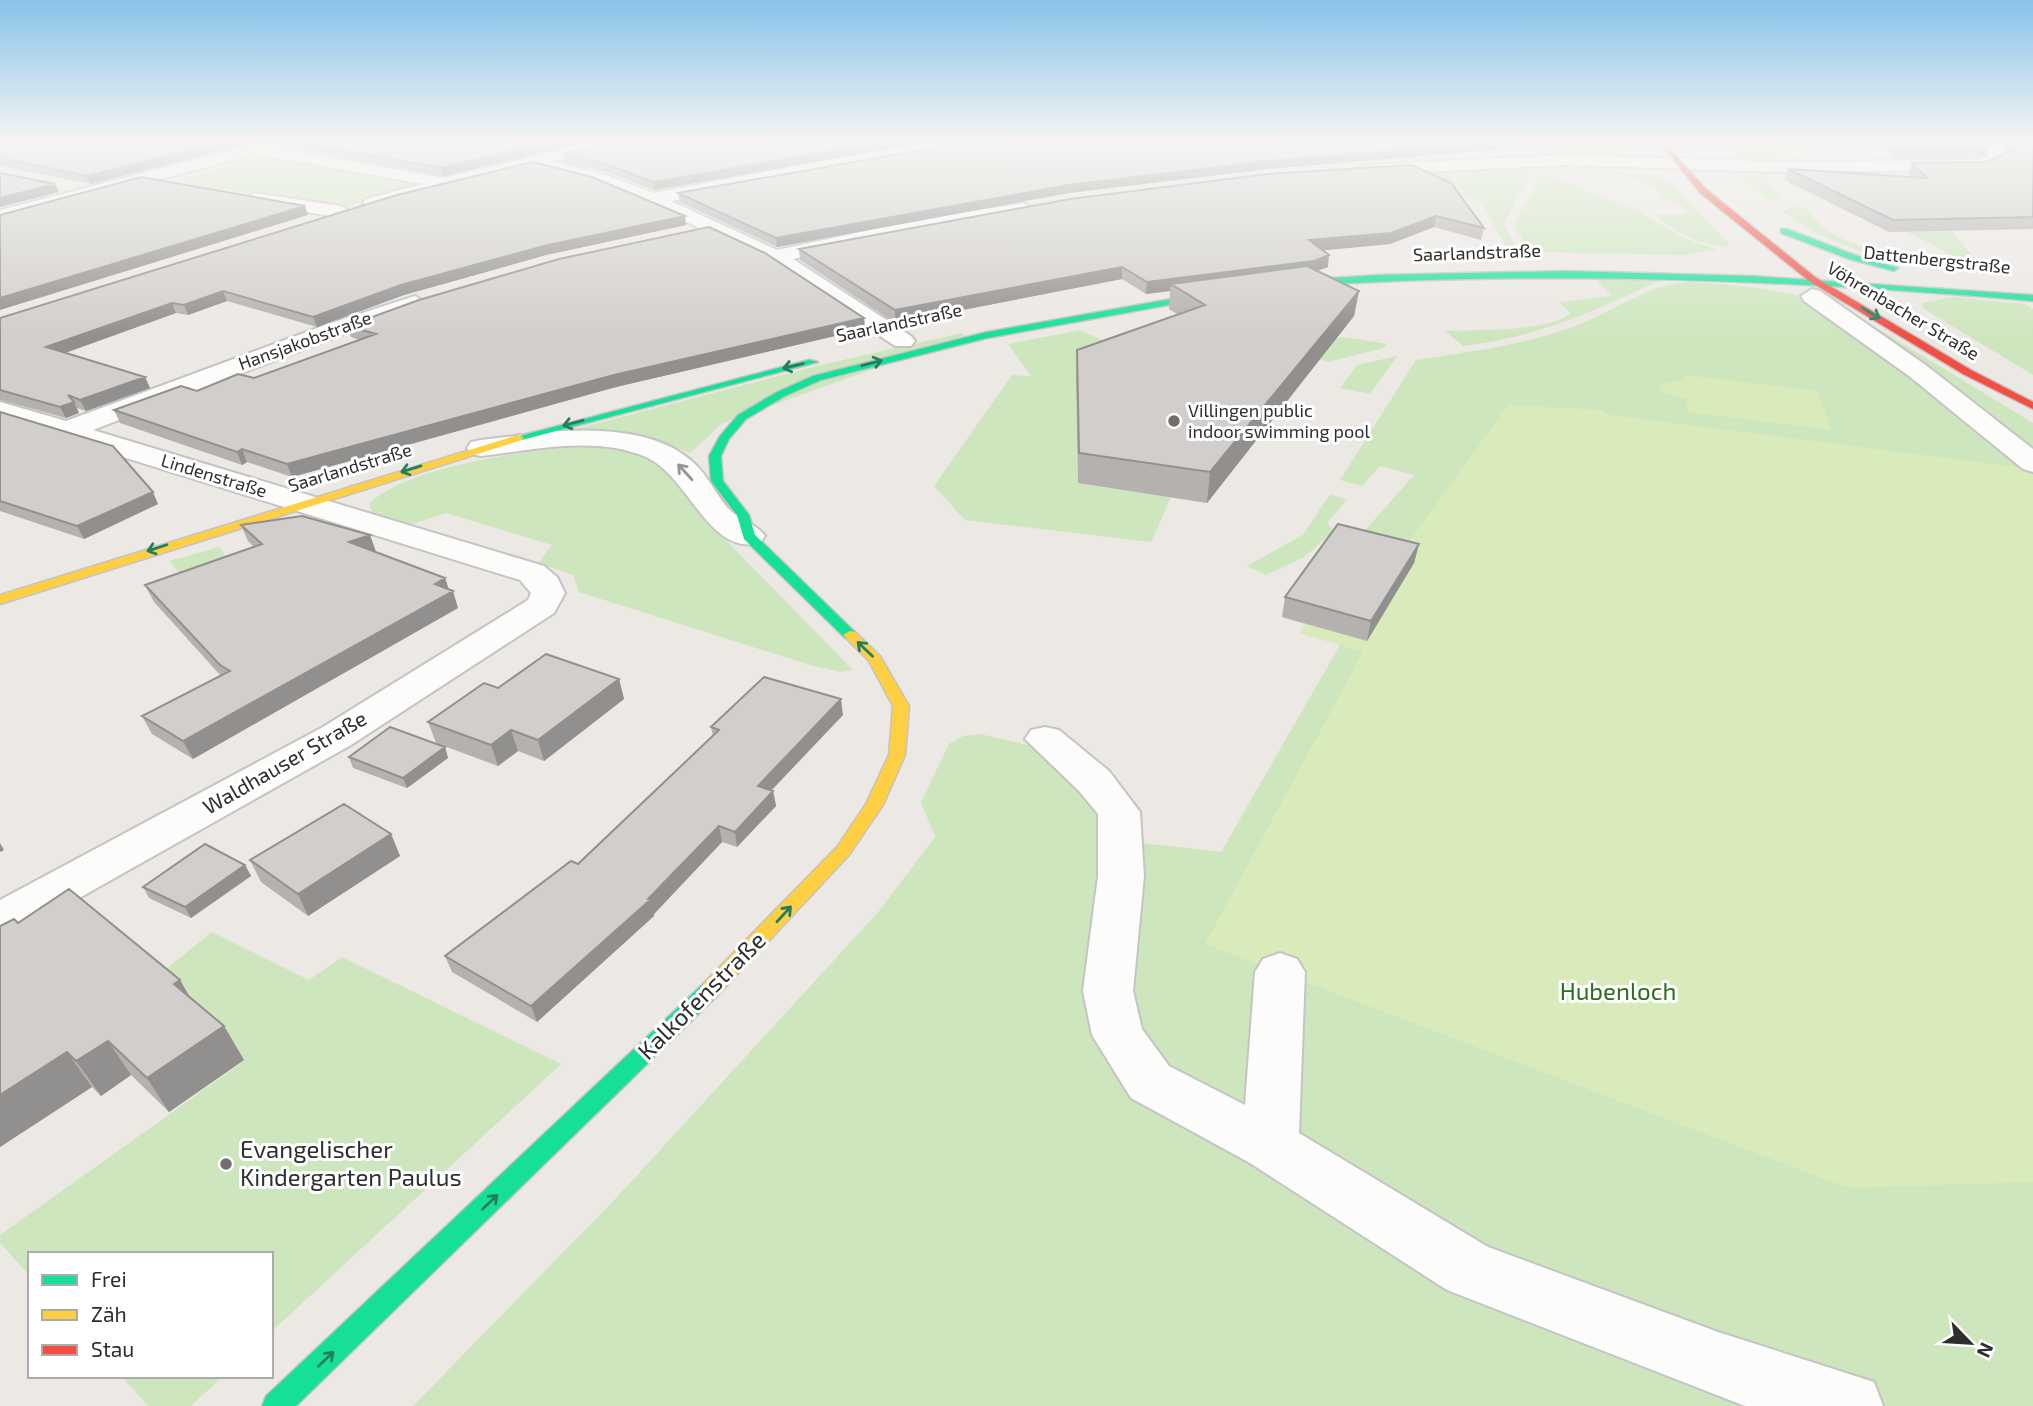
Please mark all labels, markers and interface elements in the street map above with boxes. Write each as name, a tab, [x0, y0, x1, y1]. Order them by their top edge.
street label: Saarlandstraße	[1413, 239, 1541, 265]
street label: Dattenbergstraße	[1862, 240, 2012, 278]
street label: Vöhrenbacher Straße	[1823, 256, 1984, 364]
street label: Saarlandstraße	[834, 298, 964, 346]
street label: Hansjakobstraße	[235, 306, 374, 374]
one-way arrow	[1860, 307, 1880, 321]
one-way arrow	[860, 356, 883, 369]
one-way arrow	[783, 361, 805, 374]
place label: Villingen public indoor swimming pool	[1188, 399, 1370, 442]
marker: Villingen public indoor swimming pool	[1166, 413, 1182, 429]
one-way arrow	[562, 417, 584, 430]
street label: Saarlandstraße	[285, 438, 414, 496]
street label: Lindenstraße	[159, 449, 270, 502]
one-way arrow	[401, 464, 423, 476]
one-way arrow	[676, 464, 693, 481]
one-way arrow	[147, 543, 169, 555]
one-way arrow	[856, 641, 873, 658]
street label: Waldhauser Straße	[198, 705, 371, 819]
one-way arrow	[776, 905, 792, 923]
street label: Kalkofenstraße	[631, 925, 771, 1065]
park label: Hubenloch	[1560, 976, 1676, 1005]
place label: Evangelischer Kindergarten Paulus	[240, 1134, 462, 1191]
marker: Evangelischer Kindergarten Paulus	[218, 1156, 234, 1172]
one-way arrow	[481, 1194, 499, 1210]
legend	[28, 1252, 273, 1378]
text: Frei	[91, 1266, 127, 1291]
text: Zäh	[91, 1301, 127, 1326]
north arrow	[1935, 1308, 2005, 1378]
text: Stau	[91, 1336, 134, 1361]
text: N	[1973, 1339, 1999, 1361]
one-way arrow	[317, 1350, 334, 1367]

